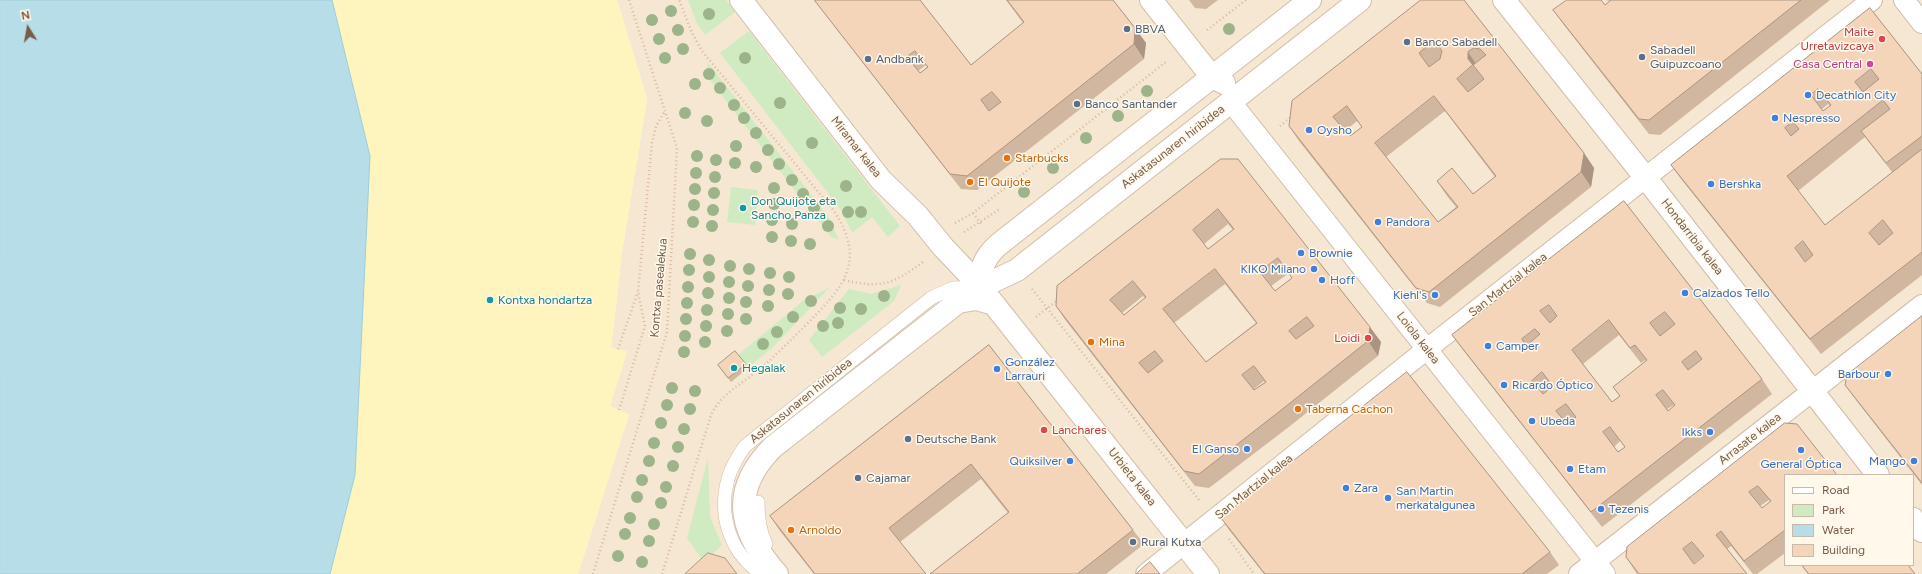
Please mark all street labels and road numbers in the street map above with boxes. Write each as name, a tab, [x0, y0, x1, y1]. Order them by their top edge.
street label: Askatasunaren hiribidea	[1118, 102, 1228, 192]
street label: Miramar kalea	[828, 114, 884, 180]
street label: Hondarribia kalea	[1658, 196, 1726, 278]
street label: Kontxa pasealekua	[647, 238, 671, 338]
street label: San Martzial kalea	[1466, 250, 1550, 320]
street label: Loiola kalea	[1393, 309, 1443, 367]
street label: Askatasunaren hiribidea	[747, 355, 855, 447]
street label: Arrasate kalea	[1716, 410, 1784, 468]
street label: Urbieta kalea	[1105, 445, 1159, 509]
street label: San Martzial kalea	[1212, 451, 1296, 523]

